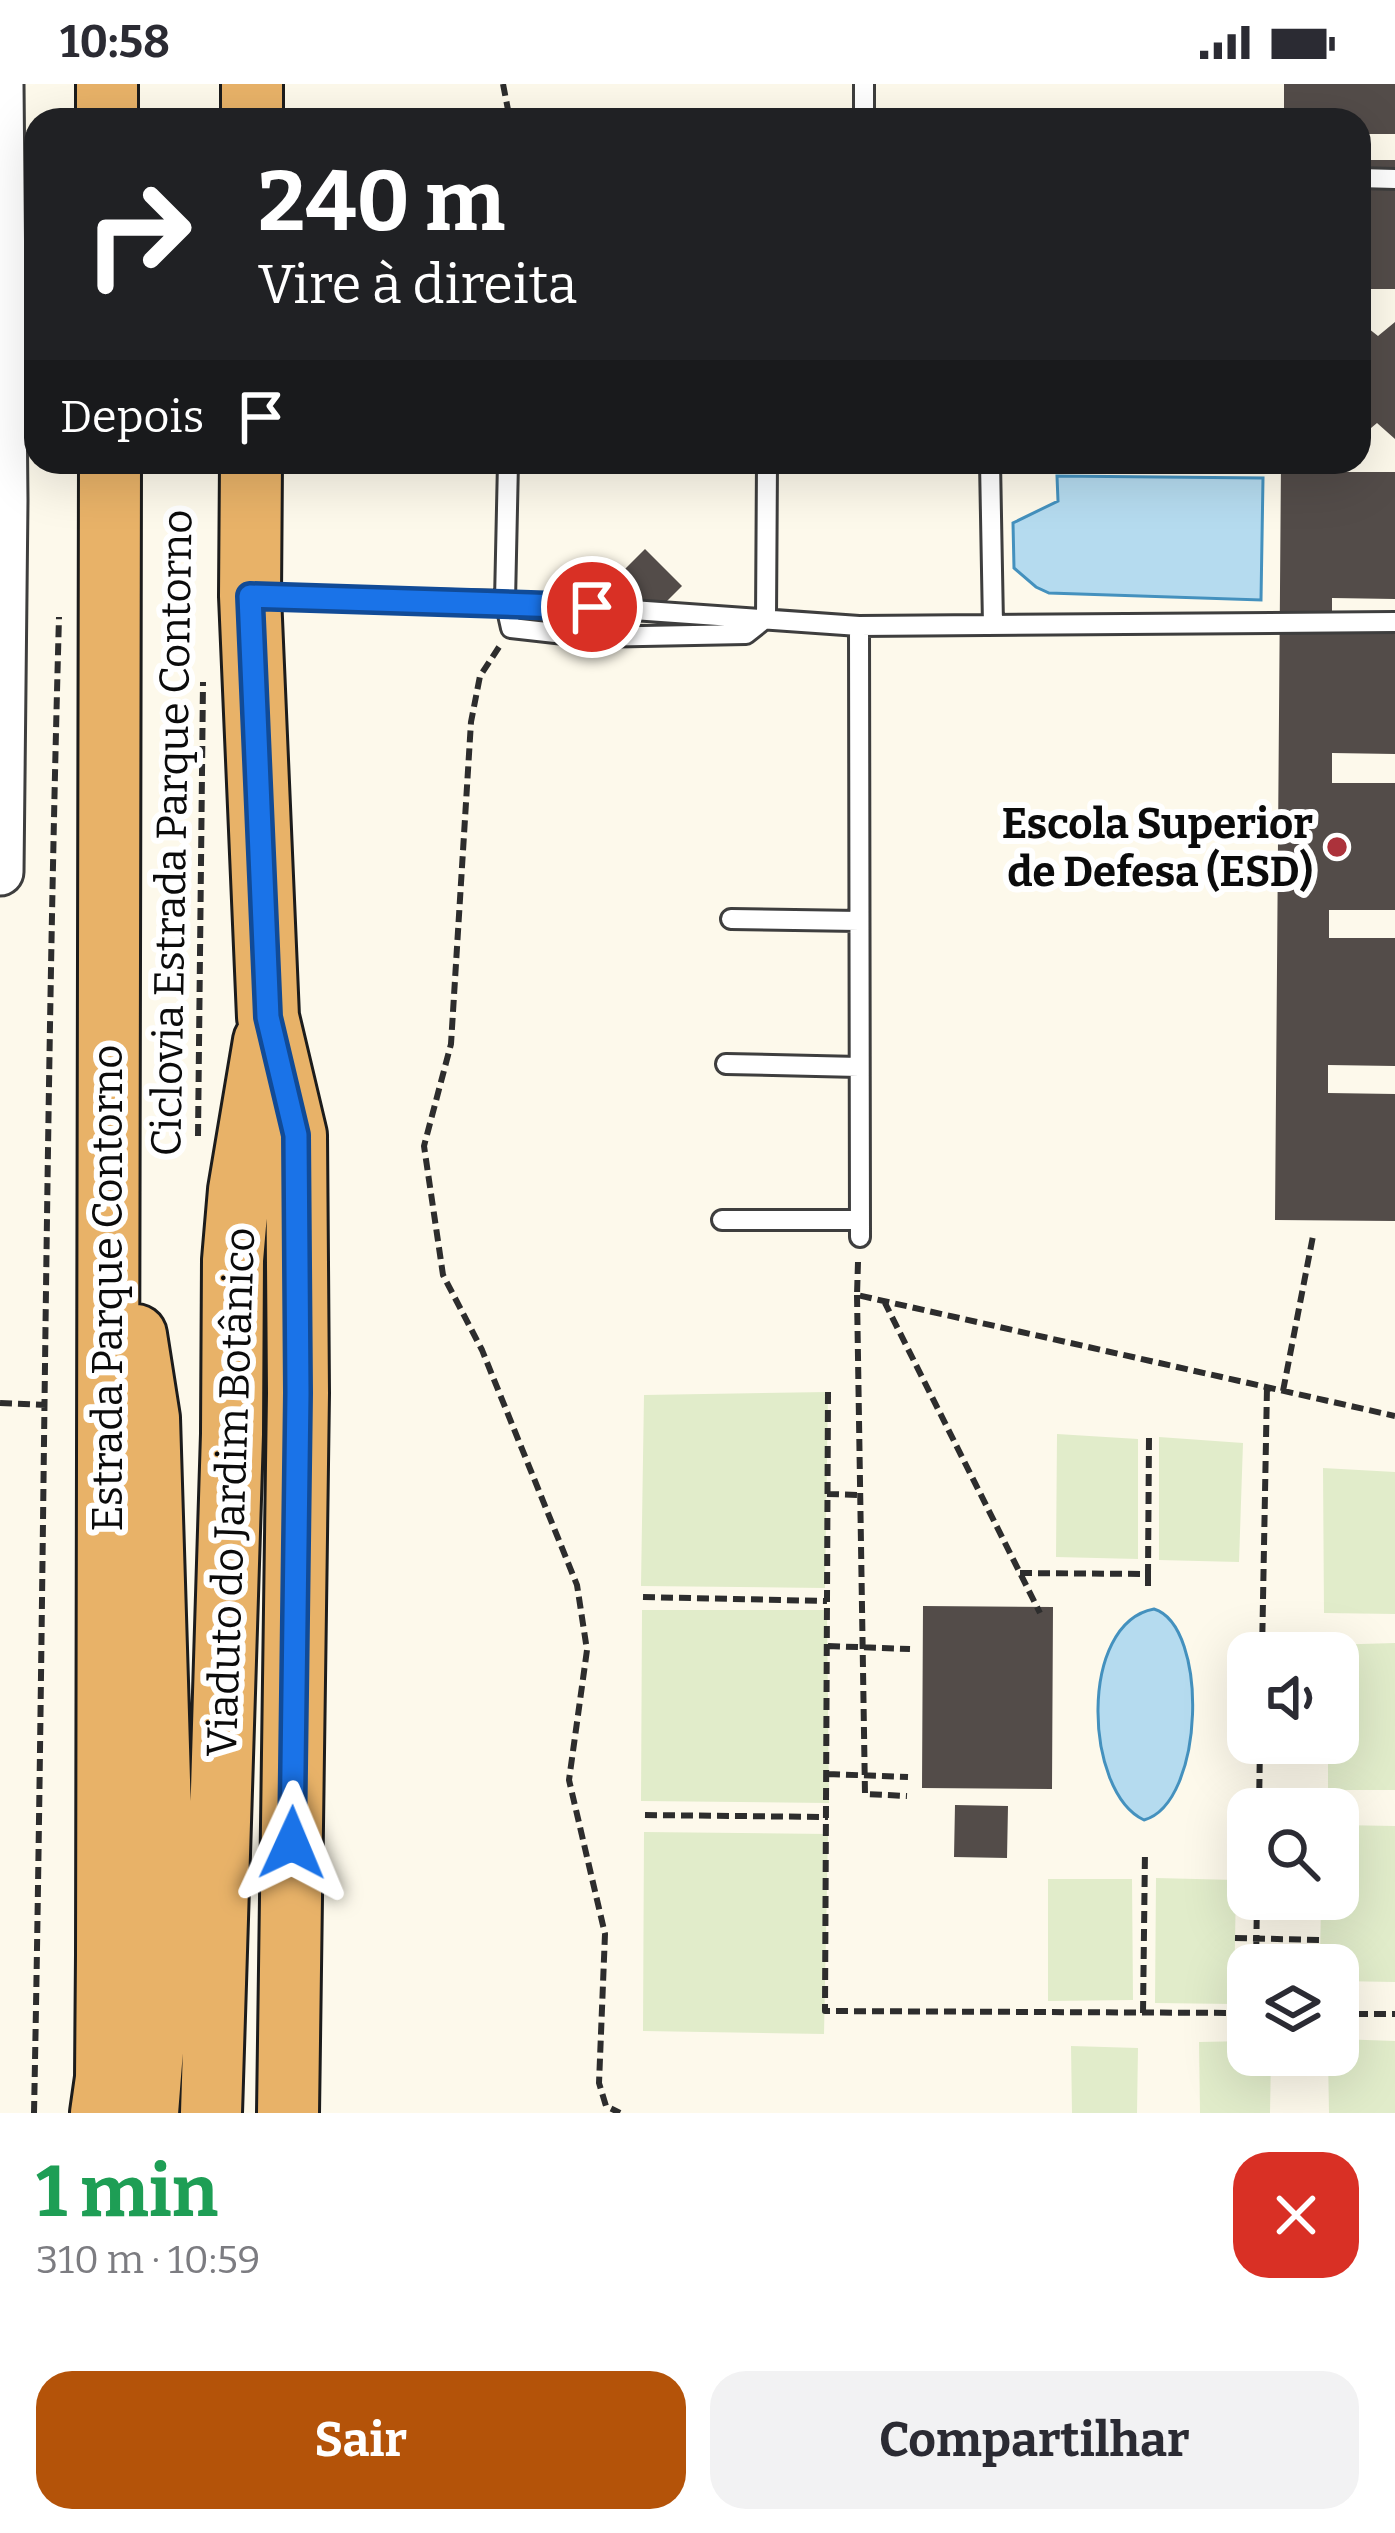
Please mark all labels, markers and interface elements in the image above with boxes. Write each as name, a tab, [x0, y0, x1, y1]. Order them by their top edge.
text: 10:58	[60, 15, 170, 69]
text: 240 m	[258, 151, 505, 252]
icon: right	[60, 156, 216, 312]
text: Vire à direita	[258, 253, 577, 317]
icon: arrive	[228, 384, 294, 450]
text: Depois	[60, 390, 204, 444]
street label: Ciclovia Estrada Parque Contorno	[141, 509, 203, 1157]
pin	[541, 556, 643, 658]
icon: arrive	[559, 574, 625, 640]
place label: Escola Superior de Defesa (ESD)	[1002, 799, 1313, 897]
marker: Escola Superior de Defesa (ESD)	[1324, 834, 1350, 860]
street label: Estrada Parque Contorno	[83, 1045, 133, 1531]
street label: Viaduto do Jardim Botânico	[197, 1226, 265, 1758]
map controls	[1227, 1632, 1359, 2076]
button: sound	[1227, 1632, 1359, 1764]
position arrow	[229, 1780, 355, 1906]
button: search	[1227, 1788, 1359, 1920]
button: layers	[1227, 1944, 1359, 2076]
text: 1 min	[36, 2149, 218, 2235]
button: close	[1233, 2152, 1359, 2278]
text: 310 m · 10:59	[36, 2237, 260, 2283]
button: Sair	[36, 2371, 686, 2509]
button: Compartilhar	[710, 2371, 1359, 2509]

